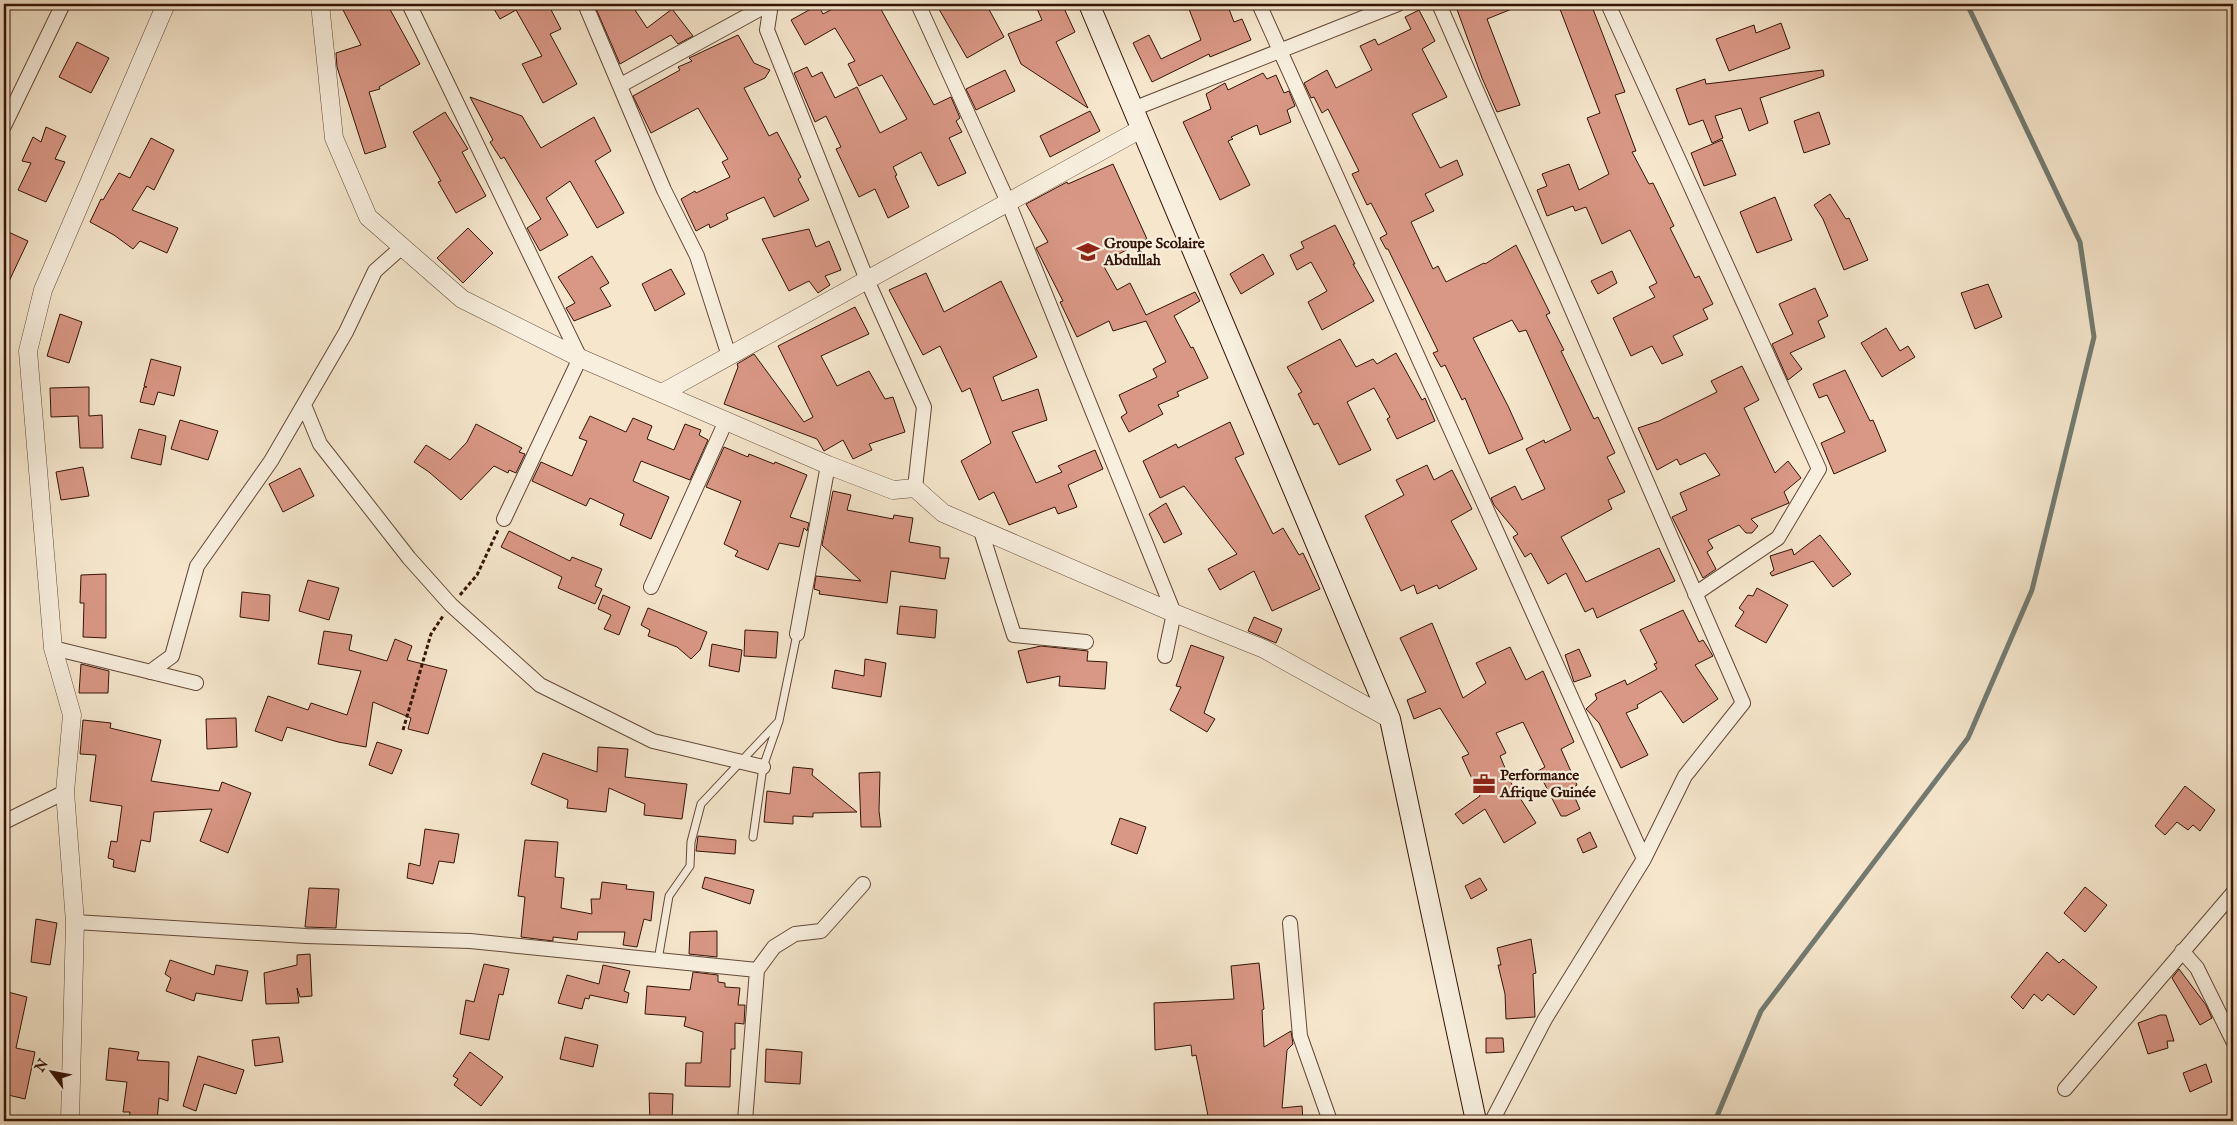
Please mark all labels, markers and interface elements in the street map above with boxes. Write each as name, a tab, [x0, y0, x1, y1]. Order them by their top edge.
place label: Groupe Scolaire Abdullah	[1103, 234, 1205, 270]
school or university icon: Groupe Scolaire Abdullah	[1075, 239, 1101, 265]
place label: Performance Afrique Guinée	[1499, 766, 1596, 802]
office icon: Performance Afrique Guinée	[1471, 771, 1497, 797]
north arrow	[28, 1048, 78, 1098]
text: N	[30, 1056, 53, 1076]

